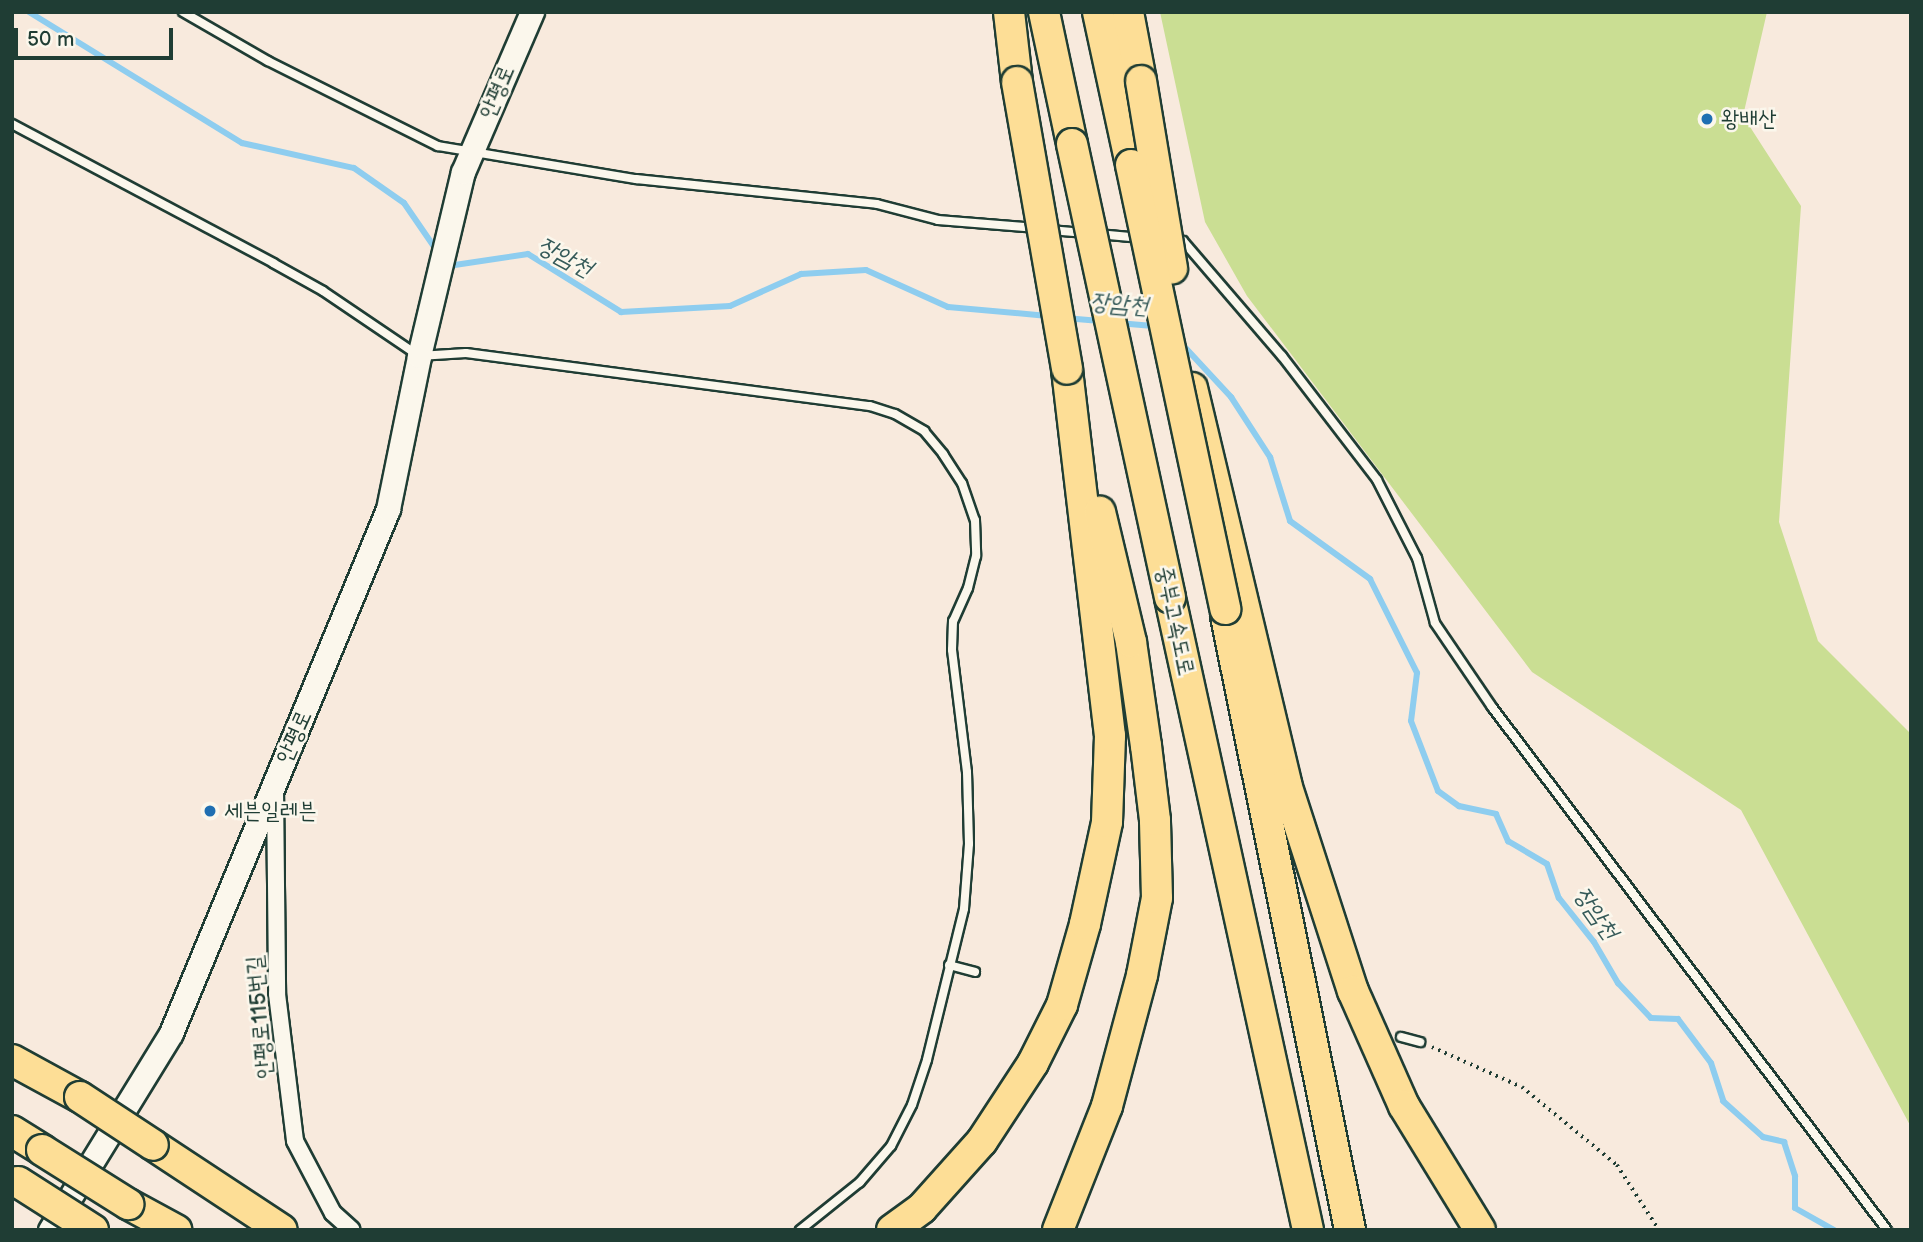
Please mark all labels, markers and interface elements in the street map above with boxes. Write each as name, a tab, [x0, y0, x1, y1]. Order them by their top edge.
scale bar	[18, 14, 177, 58]
text: 50 m	[27, 27, 74, 52]
street label: 안평로	[473, 61, 521, 123]
place label: 왕배산	[1721, 105, 1777, 133]
marker: 왕배산	[1699, 111, 1715, 127]
water label: 장암천	[533, 231, 597, 283]
water label: 장암천	[1089, 287, 1149, 321]
street label: 중부고속도로	[1150, 564, 1200, 678]
street label: 안평로	[270, 706, 318, 768]
place label: 세븐일레븐	[224, 797, 317, 825]
marker: 세븐일레븐	[202, 803, 218, 819]
water label: 장암천	[1568, 881, 1624, 945]
street label: 안평로115번길	[241, 954, 279, 1080]

